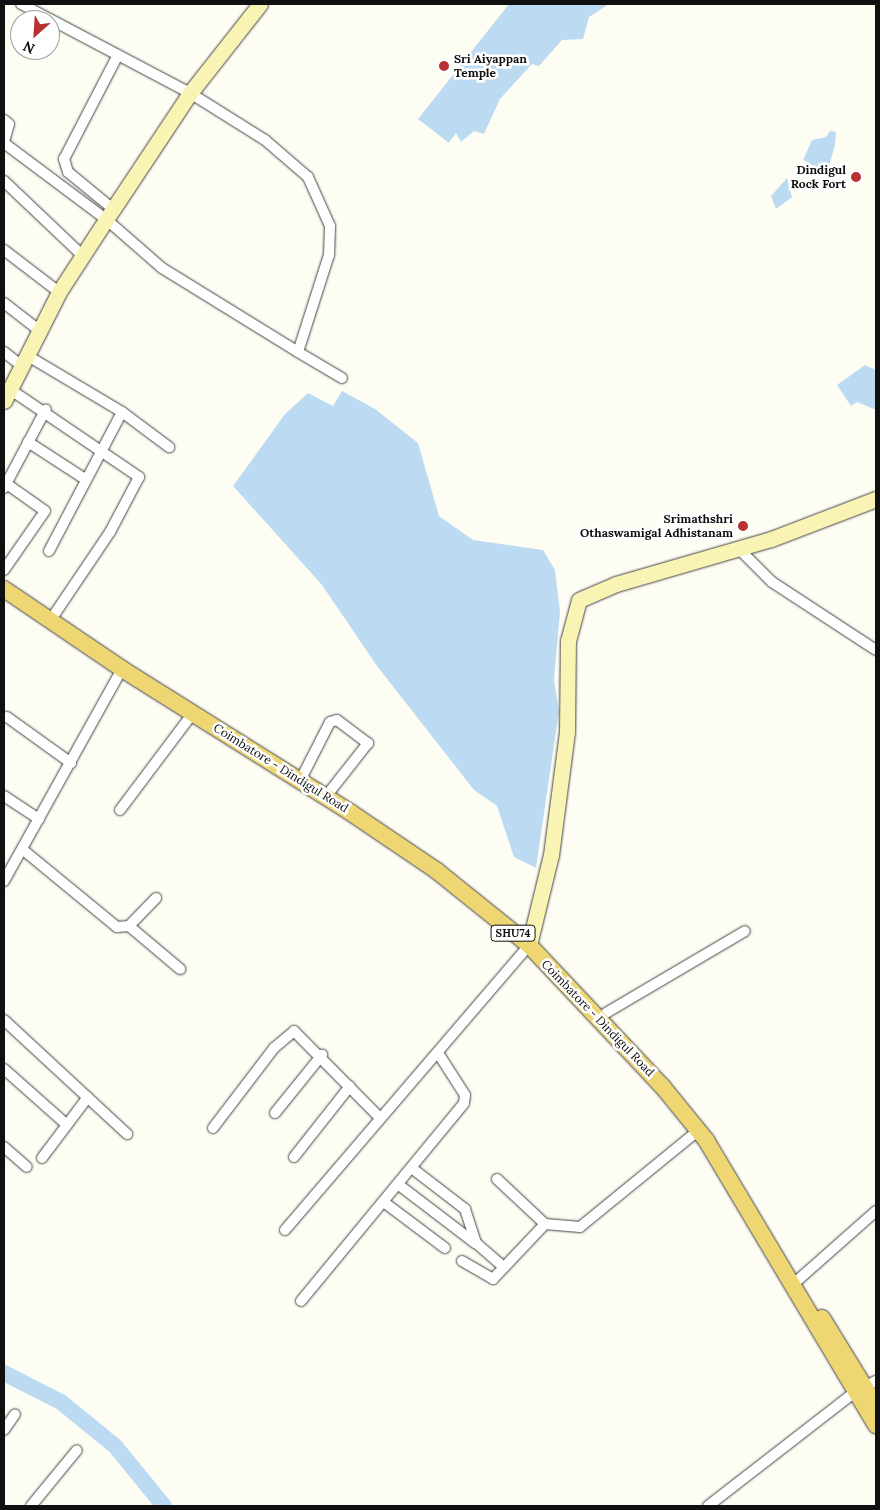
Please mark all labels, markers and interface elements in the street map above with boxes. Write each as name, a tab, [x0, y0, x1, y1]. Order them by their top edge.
north arrow	[10, 10, 60, 60]
text: N	[20, 37, 38, 58]
place label: Sri Aiyappan Temple	[454, 52, 527, 80]
marker: Sri Aiyappan Temple	[438, 60, 450, 72]
place label: Dindigul Rock Fort	[791, 163, 846, 191]
marker: Dindigul Rock Fort	[850, 171, 862, 183]
place label: Srimathshri Othaswamigal Adhistanam	[580, 512, 733, 540]
marker: Srimathshri Othaswamigal Adhistanam	[737, 520, 749, 532]
street label: Coimbatore - Dindigul Road	[211, 720, 351, 816]
road number: SHU74	[490, 924, 536, 941]
street label: Coimbatore - Dindigul Road	[539, 957, 657, 1079]

